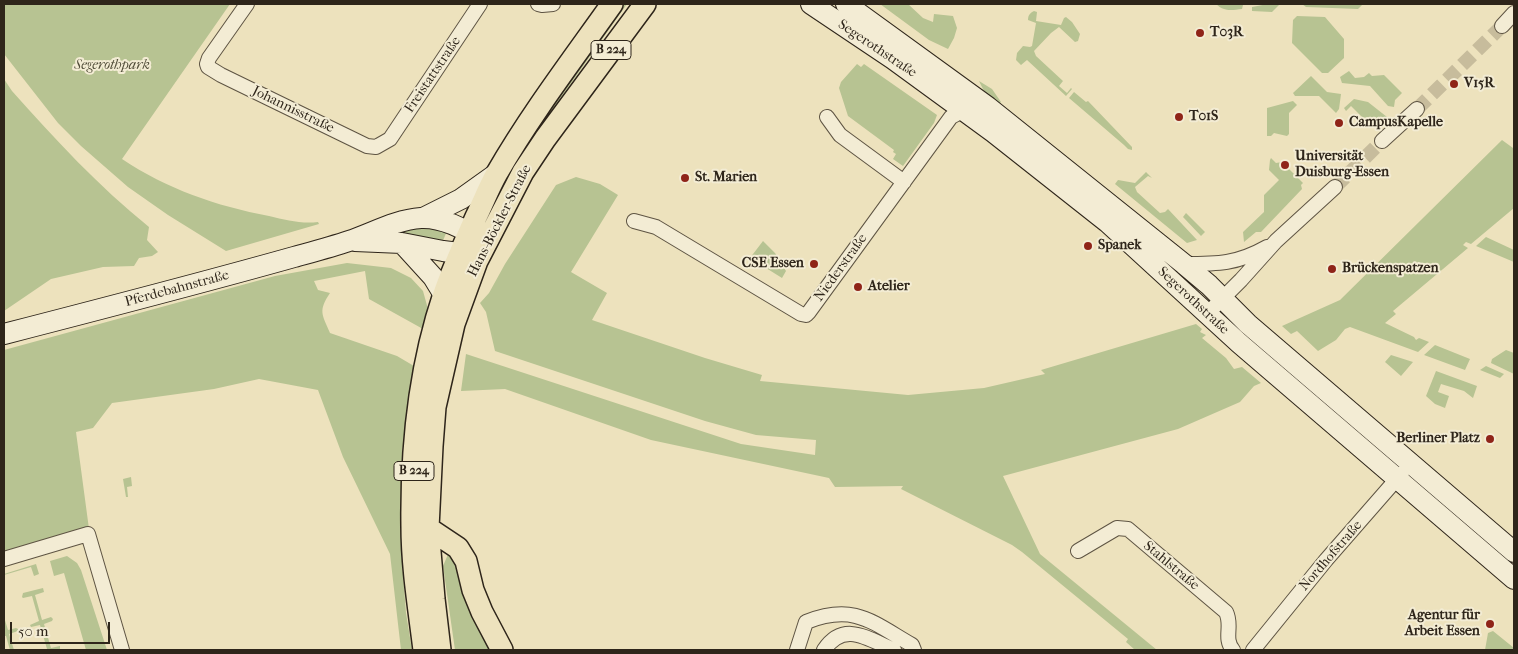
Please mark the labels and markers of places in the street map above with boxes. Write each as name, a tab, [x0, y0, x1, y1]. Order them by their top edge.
place label: T03R	[1210, 25, 1243, 41]
marker: T03R	[1194, 27, 1206, 39]
place label: V15R	[1464, 76, 1494, 92]
marker: V15R	[1448, 78, 1460, 90]
place label: T01S	[1189, 109, 1218, 125]
marker: T01S	[1173, 111, 1185, 123]
place label: CampusKapelle	[1349, 115, 1443, 131]
marker: CampusKapelle	[1333, 117, 1345, 129]
place label: Universität Duisburg-Essen	[1295, 149, 1389, 182]
marker: Universität Duisburg-Essen	[1279, 159, 1291, 171]
place label: St. Marien	[695, 170, 757, 186]
marker: St. Marien	[679, 172, 691, 184]
place label: Spanek	[1098, 238, 1141, 254]
marker: Spanek	[1082, 240, 1094, 252]
place label: CSE Essen	[742, 256, 804, 272]
marker: CSE Essen	[808, 258, 820, 270]
place label: Brückenspatzen	[1342, 261, 1439, 277]
marker: Brückenspatzen	[1326, 263, 1338, 275]
place label: Atelier	[868, 279, 910, 295]
marker: Atelier	[852, 281, 864, 293]
place label: Berliner Platz	[1396, 431, 1480, 447]
marker: Berliner Platz	[1484, 433, 1496, 445]
place label: Agentur für Arbeit Essen	[1405, 608, 1480, 640]
marker: Agentur für Arbeit Essen	[1484, 618, 1496, 630]

